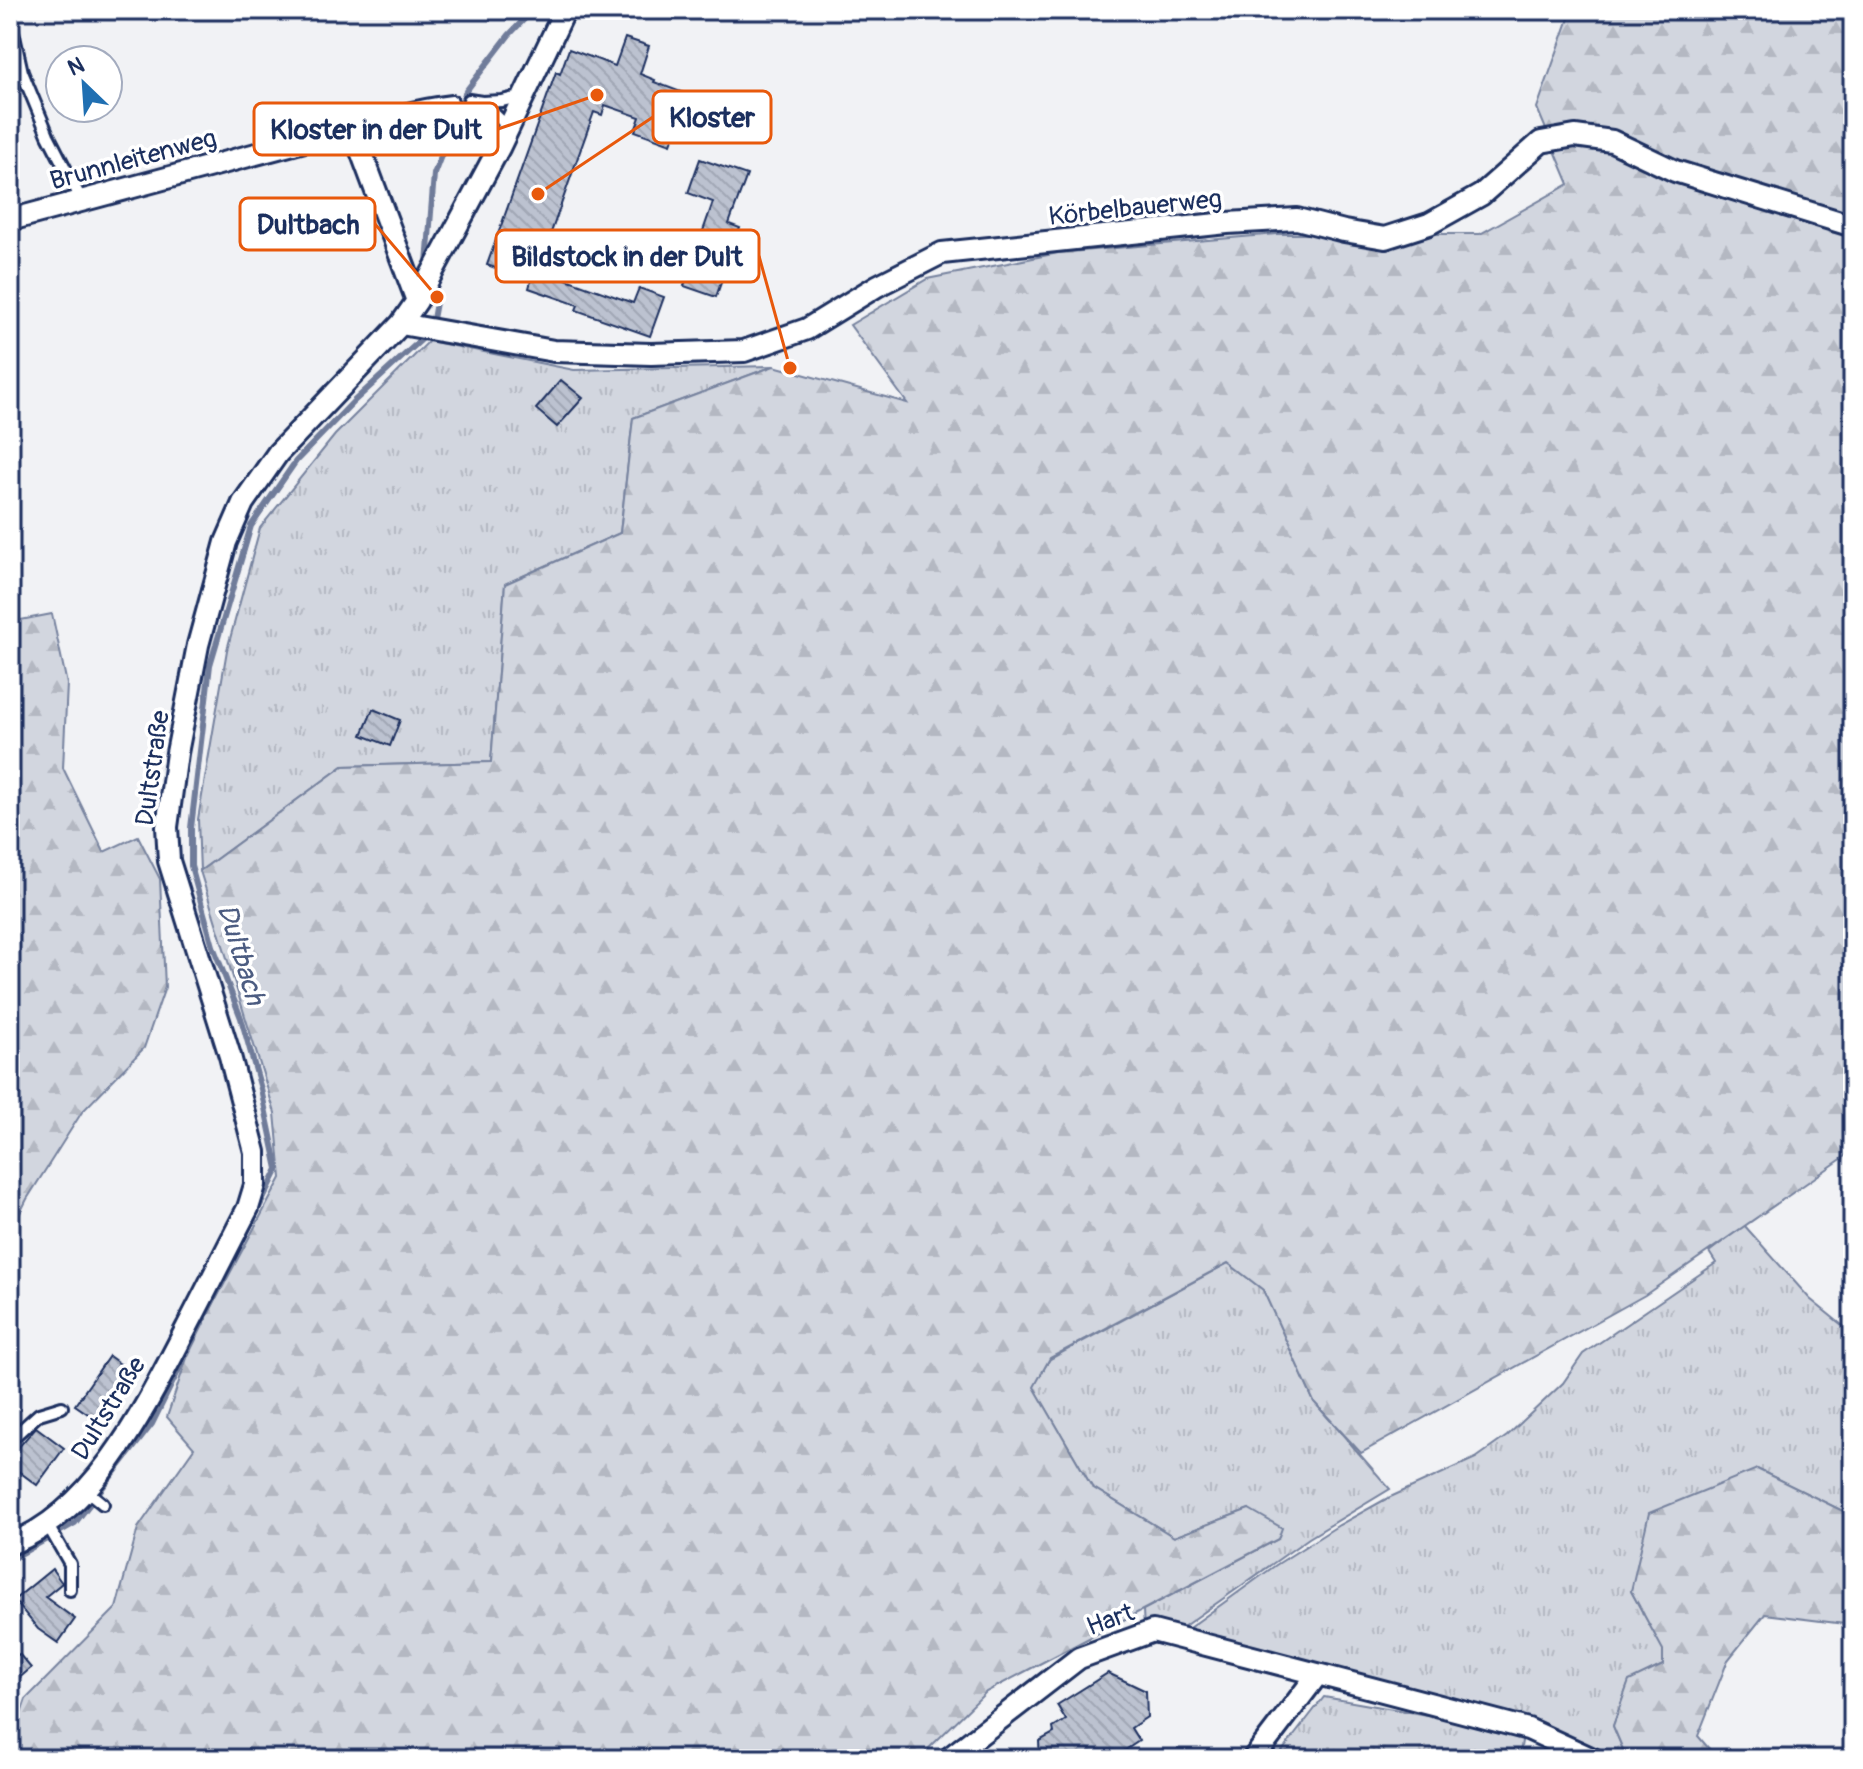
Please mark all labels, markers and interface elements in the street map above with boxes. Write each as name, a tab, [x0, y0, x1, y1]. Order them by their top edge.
north arrow	[44, 44, 124, 124]
text: N	[63, 51, 89, 83]
callout: Kloster	[653, 91, 771, 143]
text: Kloster	[669, 101, 756, 136]
callout: Kloster in der Dult	[254, 103, 498, 155]
text: Kloster in der Dult	[270, 113, 483, 148]
street label: Brunnleitenweg	[46, 122, 220, 198]
street label: Körbelbauerweg	[1047, 183, 1223, 233]
callout: Dultbach	[240, 198, 375, 250]
text: Dultbach	[256, 208, 360, 243]
callout: Bildstock in der Dult	[496, 230, 759, 282]
text: Bildstock in der Dult	[511, 240, 744, 275]
street label: Dultstraße	[129, 708, 177, 828]
water label: Dultbach	[209, 900, 273, 1011]
street label: Dultstraße	[65, 1351, 153, 1466]
street label: Hart	[1082, 1596, 1139, 1643]

